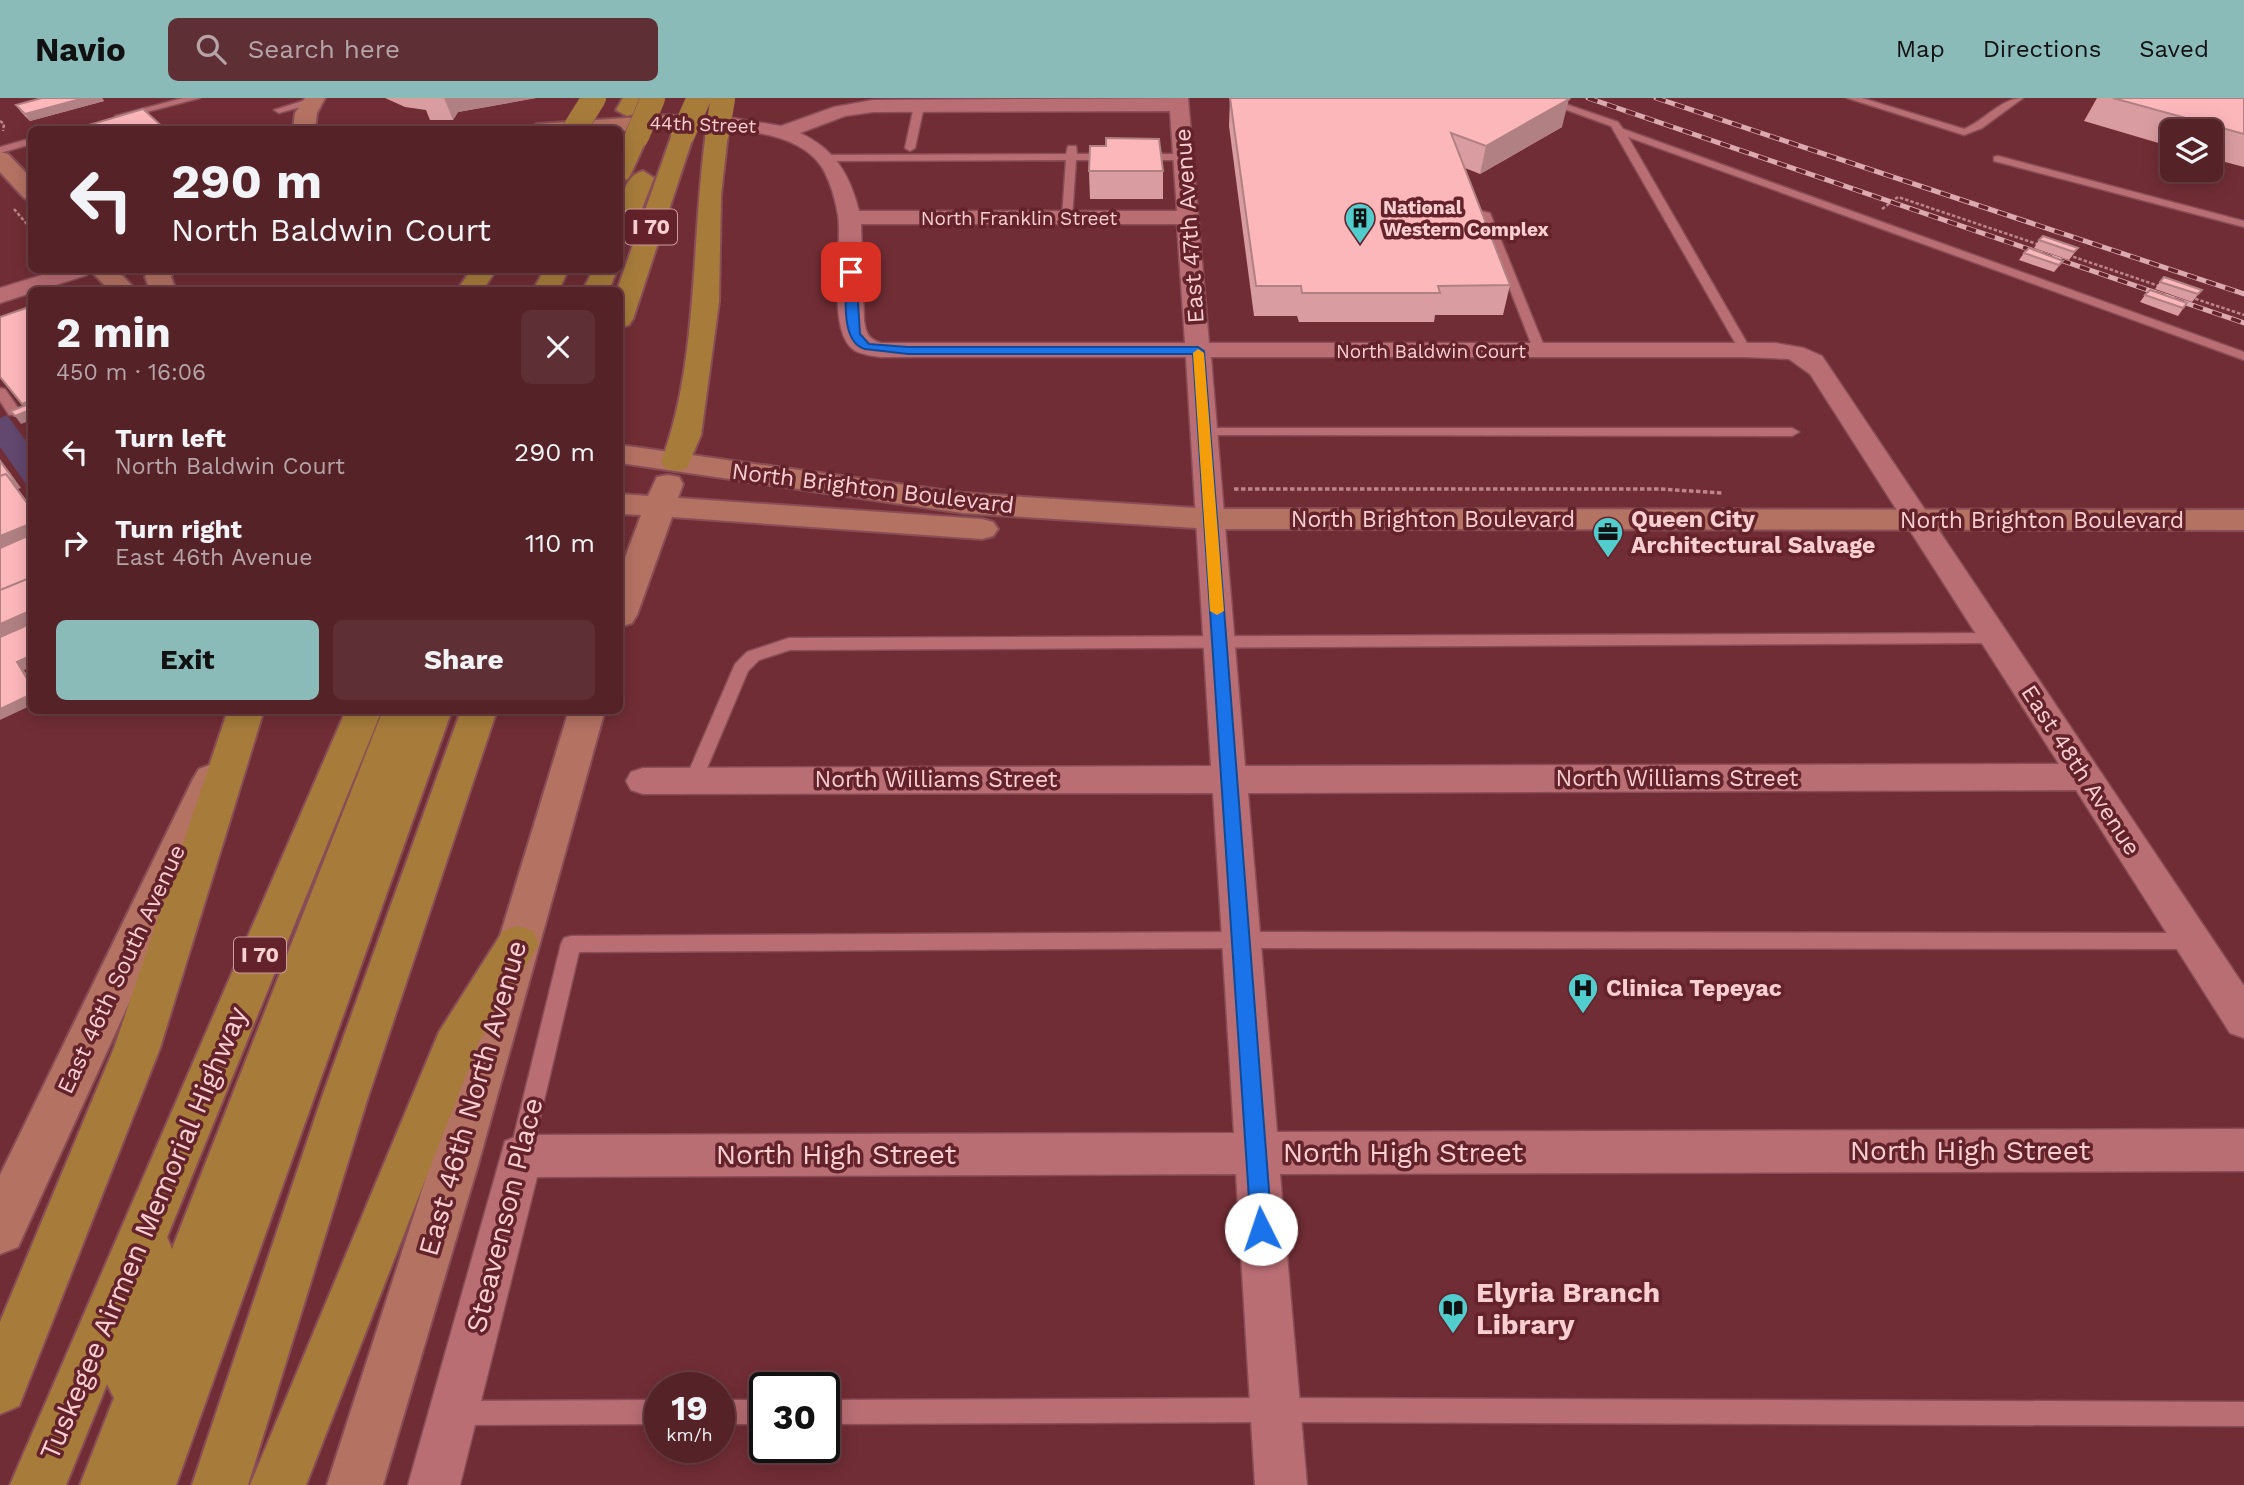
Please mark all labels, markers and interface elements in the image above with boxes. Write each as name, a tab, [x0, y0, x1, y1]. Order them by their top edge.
search box	[168, 18, 658, 81]
text: Navio	[35, 30, 126, 69]
icon: search	[192, 30, 230, 68]
text: Search here	[248, 34, 400, 64]
text: Map	[1896, 35, 1945, 63]
text: Directions	[1983, 35, 2101, 63]
text: Saved	[2139, 35, 2209, 63]
street label: 44th Street	[649, 111, 757, 138]
map controls	[2160, 119, 2223, 182]
button: layers	[2160, 119, 2223, 182]
street label: East 47th Avenue	[1169, 128, 1210, 324]
text: 290 m	[171, 152, 322, 210]
icon: left	[56, 154, 147, 245]
place label: National Western Complex	[1383, 196, 1550, 241]
building icon: National Western Complex	[1343, 201, 1377, 245]
street label: North Franklin Street	[921, 207, 1117, 230]
road number: I 70	[625, 209, 677, 244]
text: North Baldwin Court	[171, 211, 491, 249]
pin	[821, 242, 881, 302]
icon: arrive	[832, 253, 870, 291]
text: 2 min	[56, 308, 171, 357]
button: close	[521, 310, 595, 384]
street label: North Baldwin Court	[1336, 340, 1526, 363]
text: 450 m · 16:06	[56, 359, 206, 386]
text: Turn left	[115, 423, 226, 453]
icon: left	[56, 433, 94, 471]
text: 290 m	[514, 437, 595, 467]
text: North Baldwin Court	[115, 453, 345, 480]
street label: North Brighton Boulevard	[730, 458, 1016, 519]
street label: North Brighton Boulevard	[1291, 506, 1575, 533]
place label: Queen City Architectural Salvage	[1631, 506, 1875, 559]
street label: North Brighton Boulevard	[1900, 507, 2184, 534]
text: Turn right	[115, 514, 242, 544]
office icon: Queen City Architectural Salvage	[1591, 515, 1625, 559]
icon: right	[56, 524, 94, 562]
text: 110 m	[525, 528, 595, 558]
text: East 46th Avenue	[115, 544, 312, 571]
button: Exit	[56, 620, 319, 700]
button: Share	[333, 620, 595, 700]
street label: East 48th Avenue	[2015, 680, 2146, 861]
street label: North Williams Street	[1556, 765, 1799, 792]
street label: North Williams Street	[815, 766, 1058, 793]
street label: East 46th South Avenue	[52, 840, 191, 1098]
street label: East 46th North Avenue	[412, 937, 533, 1260]
road number: I 70	[234, 938, 286, 972]
hospital icon: Clinica Tepeyac	[1566, 971, 1600, 1015]
place label: Clinica Tepeyac	[1606, 975, 1782, 1002]
street label: Tuskegee Airmen Memorial Highway	[33, 1001, 254, 1465]
street label: Steavenson Place	[459, 1094, 550, 1336]
street label: North High Street	[1850, 1134, 2090, 1167]
street label: North High Street	[1283, 1136, 1523, 1169]
street label: North High Street	[716, 1138, 956, 1171]
position arrow	[1224, 1192, 1298, 1266]
place label: Elyria Branch Library	[1476, 1276, 1660, 1341]
library icon: Elyria Branch Library	[1436, 1291, 1470, 1335]
speed limit sign: 30	[749, 1372, 840, 1463]
text: 19	[671, 1387, 708, 1429]
text: km/h	[666, 1424, 713, 1445]

